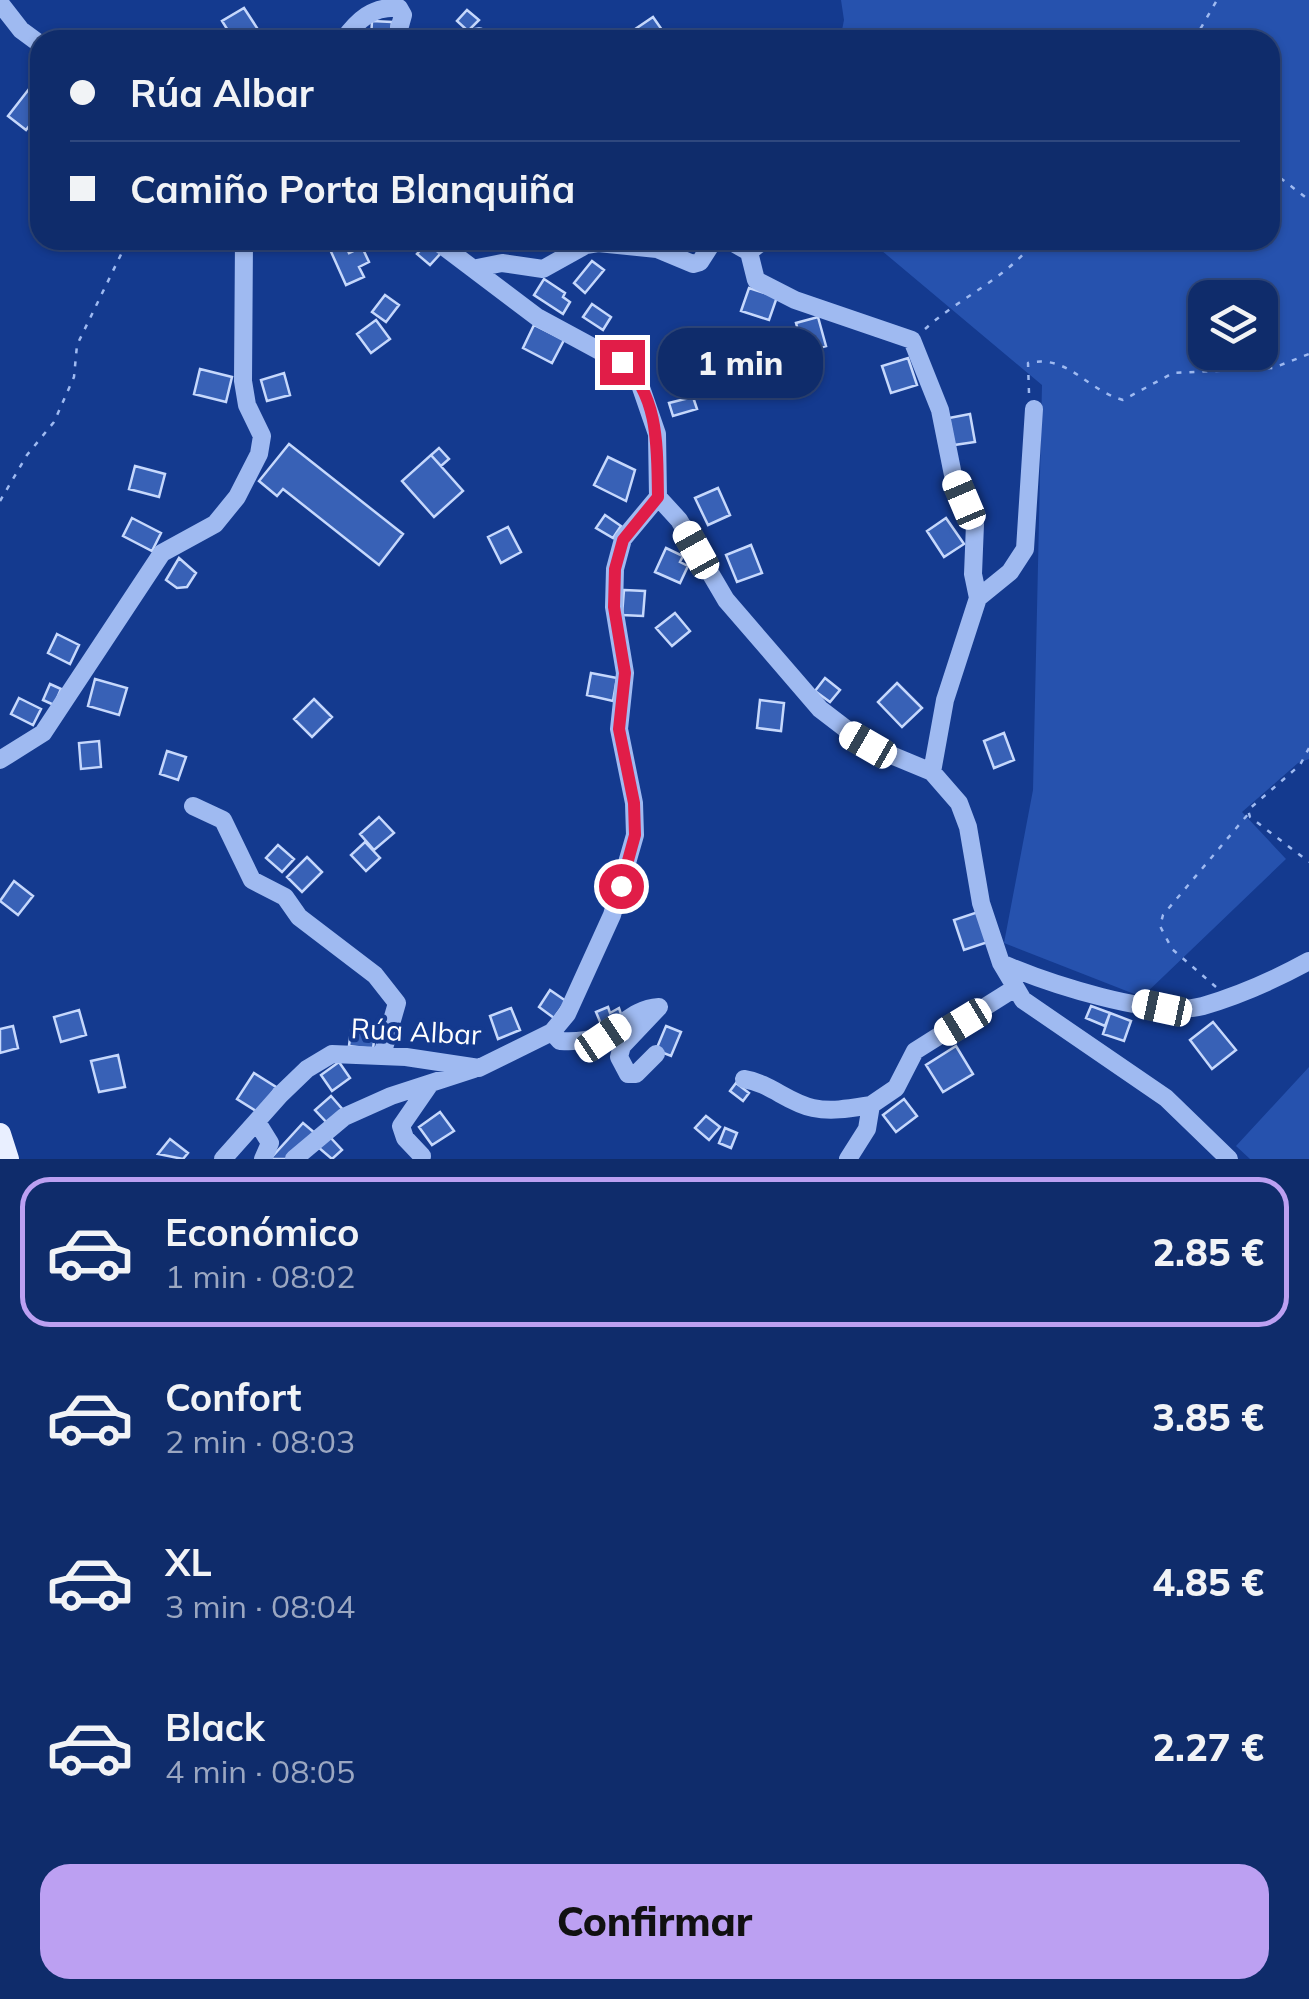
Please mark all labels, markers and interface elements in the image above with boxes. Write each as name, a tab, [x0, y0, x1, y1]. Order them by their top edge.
text: Rúa Albar	[130, 69, 314, 117]
text: Camiño Porta Blanquiña	[130, 165, 575, 213]
map controls	[1188, 280, 1278, 370]
button: layers	[1188, 280, 1278, 370]
callout: 1 min	[657, 327, 822, 397]
route end	[600, 340, 645, 385]
text: 1 min	[698, 343, 783, 383]
car	[938, 467, 990, 533]
car	[668, 516, 724, 584]
car	[835, 717, 901, 773]
route start	[599, 864, 644, 909]
car	[1130, 987, 1194, 1029]
car	[930, 994, 996, 1050]
car	[570, 1009, 636, 1067]
street label: Rúa Albar	[350, 1010, 483, 1052]
icon: car	[45, 1207, 135, 1297]
text: Económico	[165, 1208, 360, 1256]
text: 2.85 €	[1152, 1228, 1264, 1276]
text: 1 min · 08:02	[165, 1256, 355, 1296]
icon: car	[45, 1372, 135, 1462]
text: Confort	[165, 1373, 302, 1421]
text: 3.85 €	[1152, 1393, 1264, 1441]
text: 2 min · 08:03	[165, 1421, 355, 1461]
icon: car	[45, 1537, 135, 1627]
text: XL	[165, 1538, 212, 1586]
text: 4.85 €	[1152, 1558, 1264, 1606]
text: 3 min · 08:04	[165, 1586, 355, 1626]
icon: car	[45, 1702, 135, 1792]
text: Black	[165, 1703, 265, 1751]
text: 2.27 €	[1152, 1723, 1264, 1771]
text: 4 min · 08:05	[165, 1751, 355, 1791]
button: Confirmar	[40, 1864, 1269, 1979]

